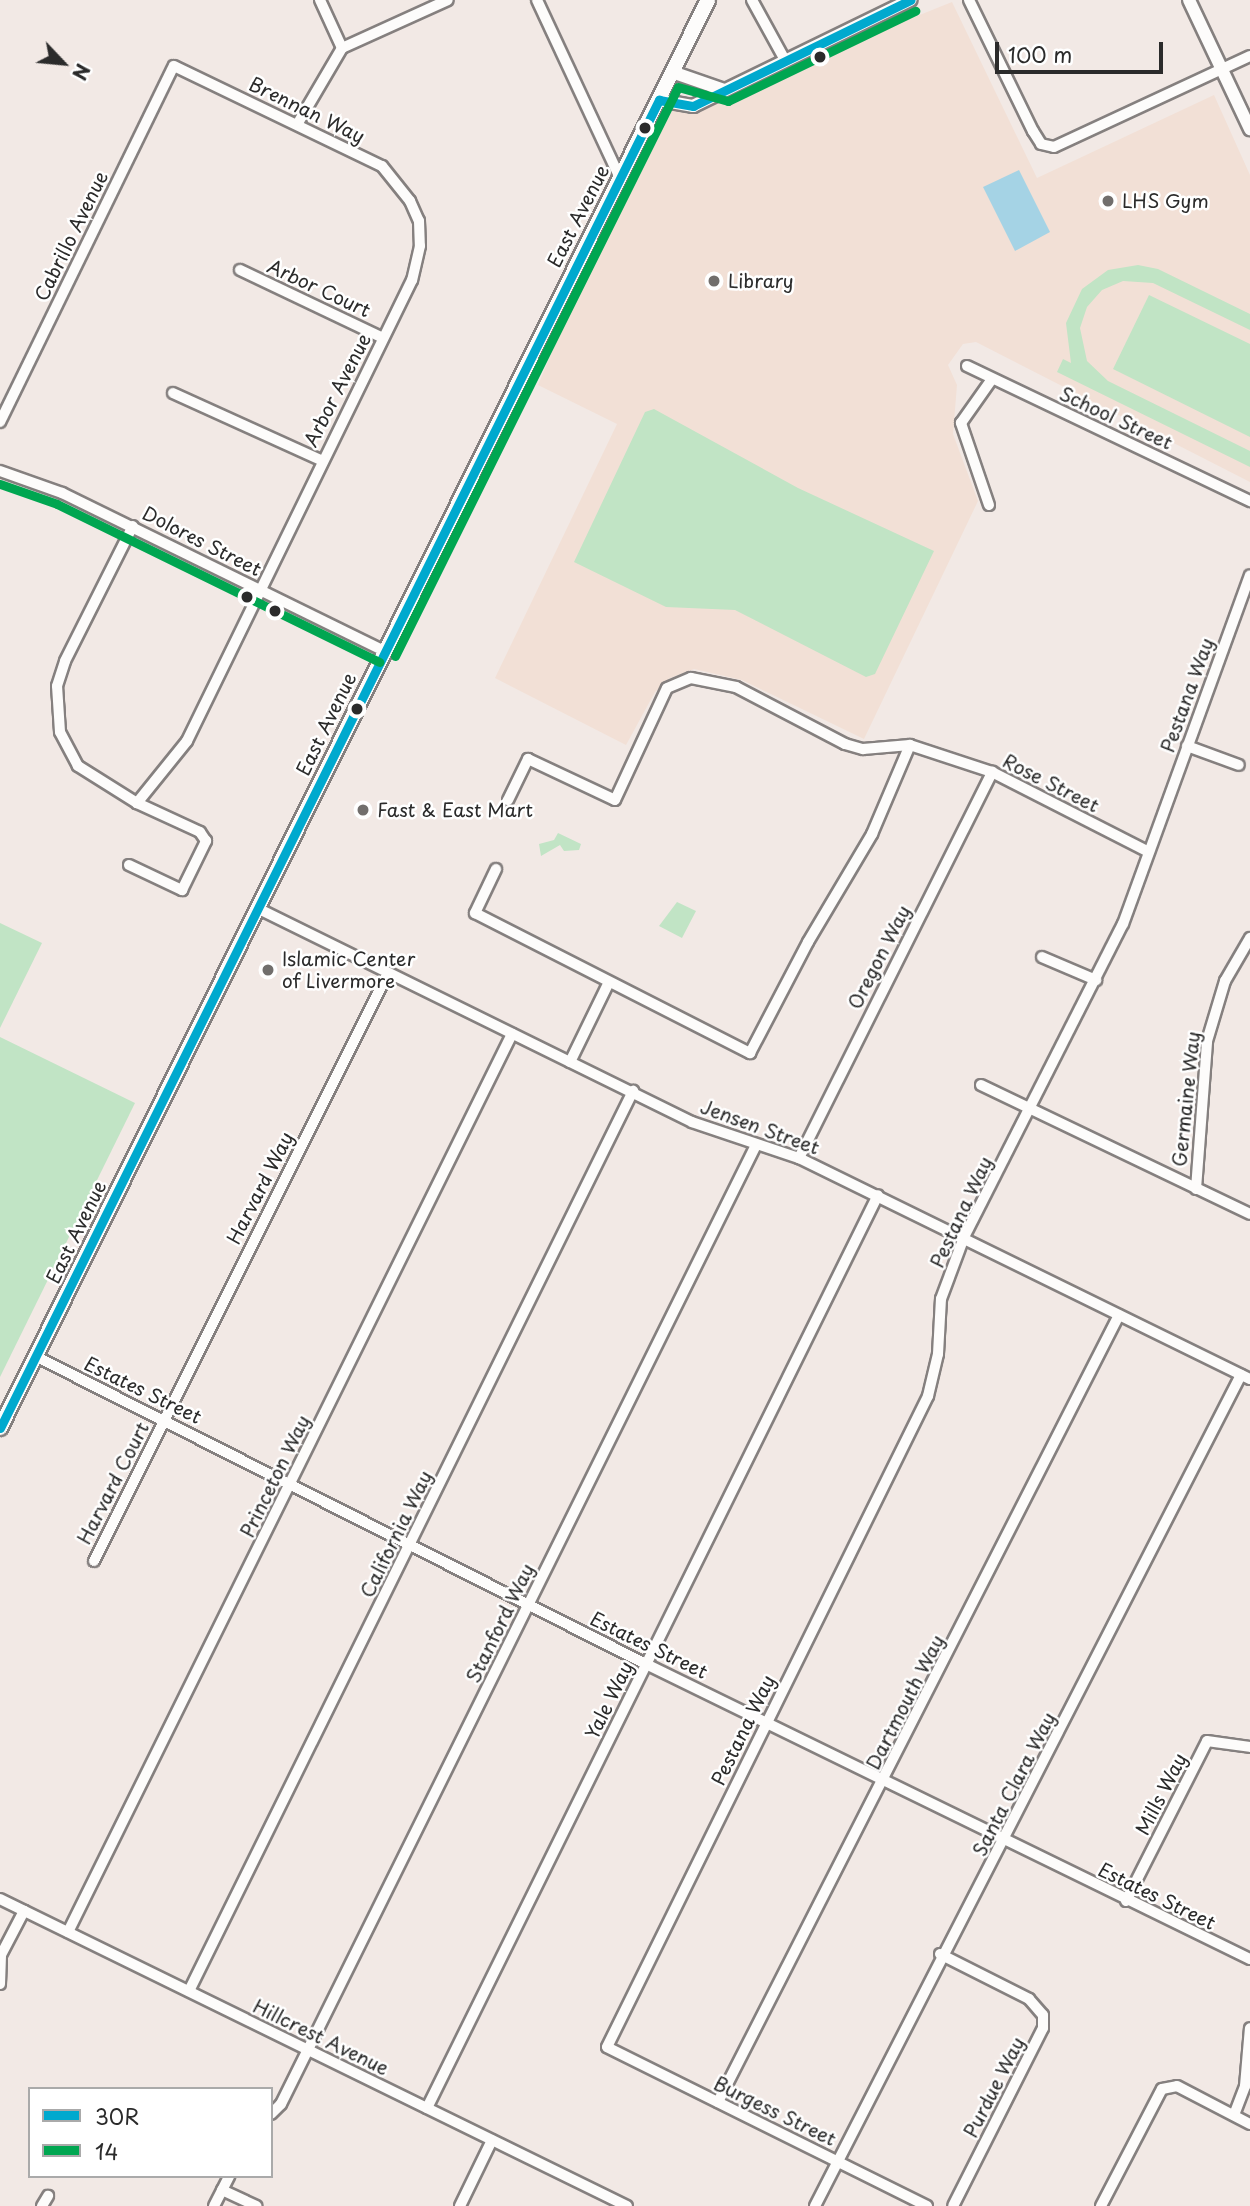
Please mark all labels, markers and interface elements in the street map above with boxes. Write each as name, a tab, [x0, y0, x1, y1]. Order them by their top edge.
north arrow	[28, 28, 98, 98]
scale bar	[998, 28, 1166, 72]
text: 100 m	[1008, 38, 1072, 70]
unlabelled marker	[813, 50, 827, 64]
text: N	[66, 59, 98, 85]
street label: Brennan Way	[245, 72, 369, 148]
unlabelled marker	[638, 121, 652, 135]
street label: East Avenue	[543, 162, 613, 270]
street label: Cabrillo Avenue	[30, 167, 112, 305]
place label: LHS Gym	[1122, 190, 1210, 212]
marker: LHS Gym	[1100, 193, 1116, 209]
street label: Arbor Court	[264, 254, 374, 322]
place label: Library	[728, 270, 794, 292]
marker: Library	[706, 273, 722, 289]
street label: Arbor Avenue	[299, 330, 375, 450]
street label: School Street	[1056, 382, 1176, 454]
street label: Dolores Street	[138, 501, 266, 581]
unlabelled marker	[240, 590, 254, 604]
unlabelled marker	[268, 604, 282, 618]
street label: Pestana Way	[1156, 635, 1218, 755]
street label: East Avenue	[291, 669, 361, 779]
unlabelled marker	[350, 702, 364, 716]
street label: Rose Street	[999, 749, 1103, 817]
place label: Fast & East Mart	[377, 799, 533, 821]
marker: Fast & East Mart	[355, 802, 371, 818]
street label: Oregon Way	[843, 901, 915, 1013]
place label: Islamic Center of Livermore	[282, 948, 414, 992]
marker: Islamic Center of Livermore	[260, 962, 276, 978]
street label: Germaine Way	[1167, 1030, 1205, 1168]
street label: Jensen Street	[697, 1095, 823, 1159]
street label: Harvard Way	[222, 1128, 298, 1248]
street label: Pestana Way	[925, 1153, 997, 1271]
street label: East Avenue	[41, 1177, 111, 1287]
street label: Estates Street	[80, 1352, 206, 1428]
street label: Princeton Way	[236, 1411, 314, 1541]
street label: Harvard Court	[72, 1418, 154, 1548]
street label: California Way	[356, 1467, 436, 1601]
street label: Stanford Way	[461, 1560, 539, 1686]
street label: Estates Street	[586, 1607, 712, 1683]
street label: Dartmouth Way	[861, 1631, 949, 1773]
street label: Yale Way	[580, 1657, 638, 1743]
street label: Pestana Way	[706, 1671, 780, 1789]
street label: Santa Clara Way	[968, 1708, 1060, 1860]
street label: Mills Way	[1131, 1749, 1191, 1839]
street label: Estates Street	[1094, 1858, 1220, 1934]
street label: Hillcrest Avenue	[250, 1995, 392, 2079]
street label: Purdue Way	[959, 2032, 1029, 2142]
street label: Burgess Street	[710, 2071, 840, 2151]
legend	[28, 2087, 273, 2178]
text: 30R	[95, 2100, 140, 2132]
text: 14	[95, 2135, 118, 2167]

